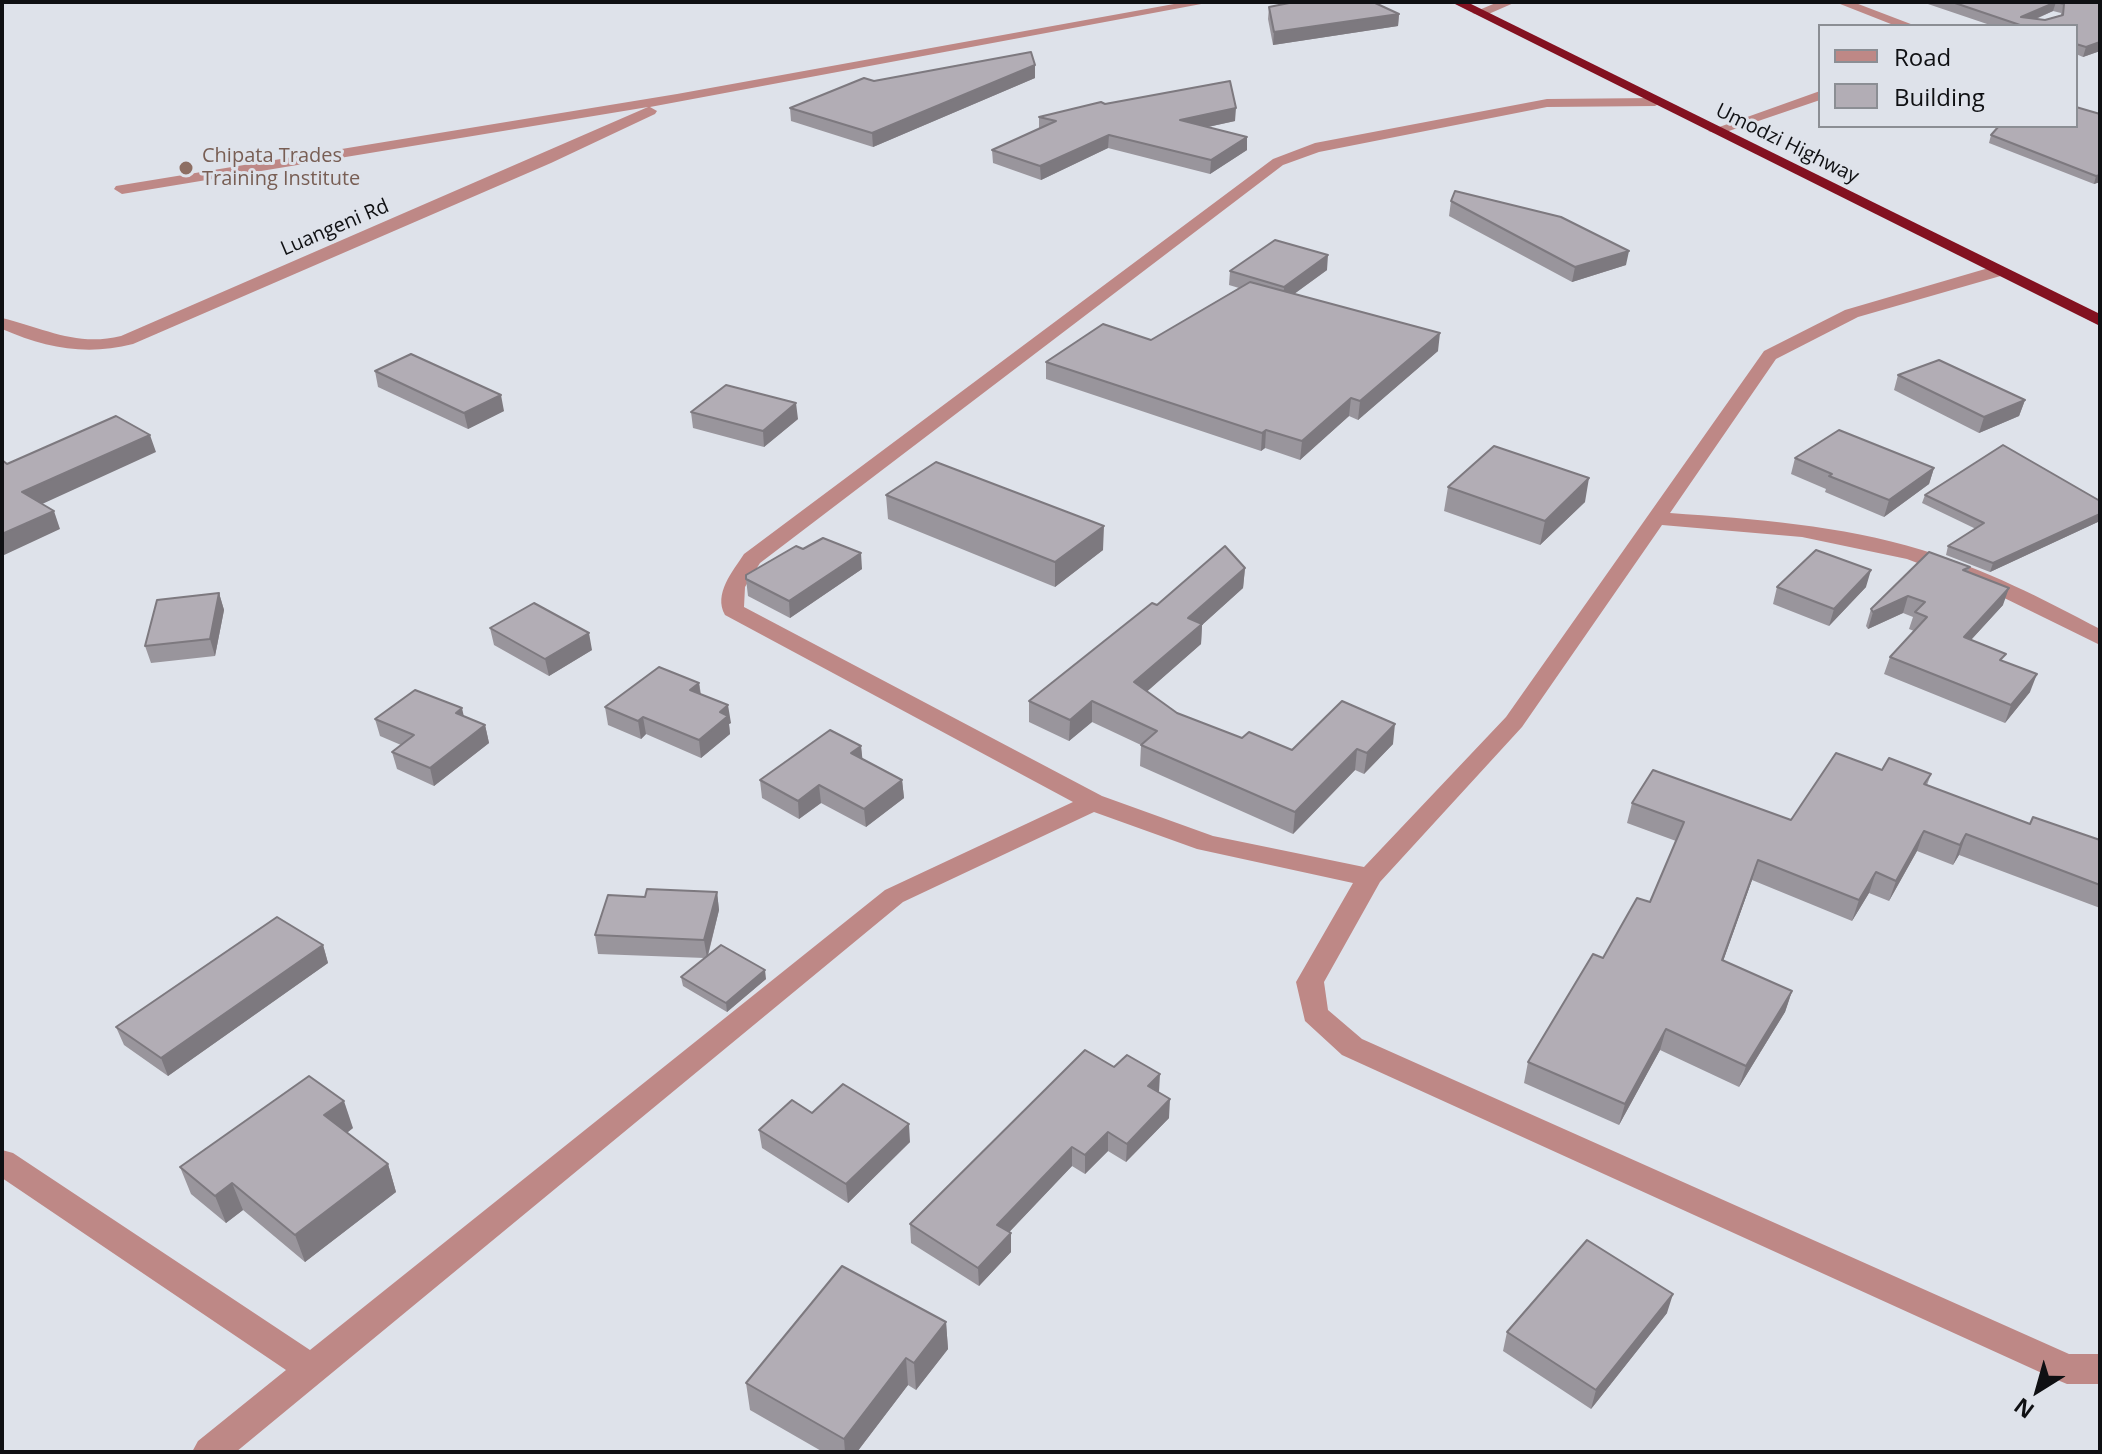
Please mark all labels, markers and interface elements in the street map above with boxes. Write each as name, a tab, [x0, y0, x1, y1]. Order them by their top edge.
legend	[1818, 24, 2078, 128]
text: Road	[1894, 40, 1951, 73]
text: Building	[1894, 80, 1985, 113]
street label: Umodzi Highway	[1711, 99, 1863, 189]
place label: Chipata Trades Training Institute	[202, 144, 360, 191]
marker: Chipata Trades Training Institute	[177, 159, 195, 177]
street label: Luangeni Rd	[277, 194, 393, 262]
north arrow	[1998, 1350, 2078, 1430]
text: N	[2007, 1392, 2040, 1427]

